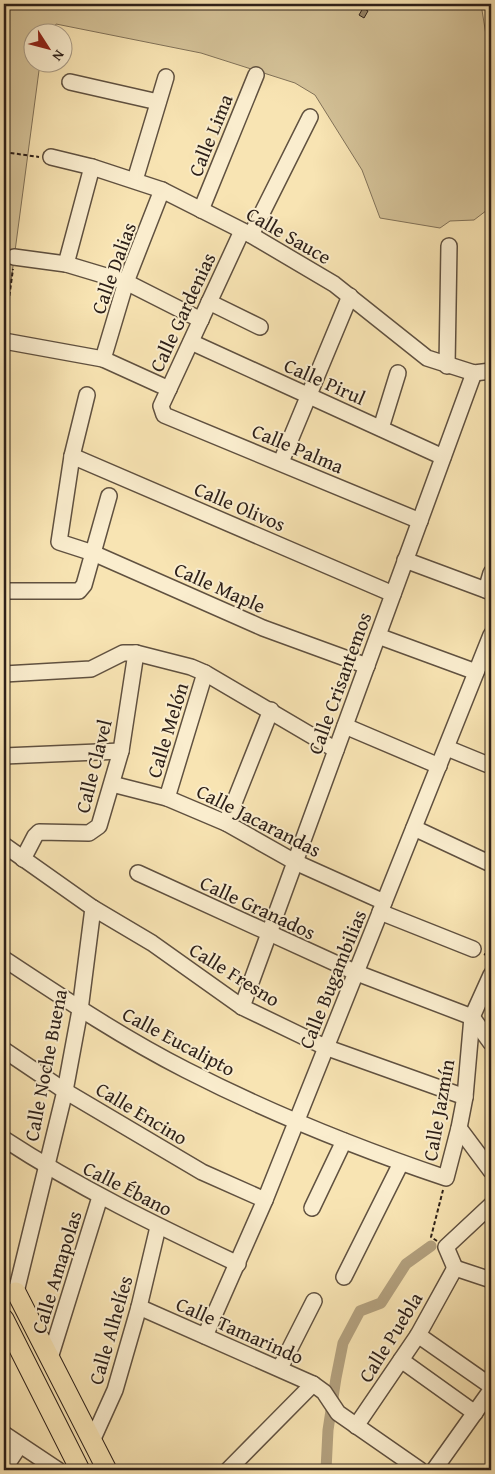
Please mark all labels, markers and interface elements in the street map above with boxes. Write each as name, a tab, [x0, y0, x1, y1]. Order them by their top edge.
north arrow	[22, 22, 72, 72]
text: N	[47, 46, 69, 66]
street label: Calle Lima	[180, 89, 240, 181]
street label: Calle Sauce	[241, 199, 337, 271]
street label: Calle Dalias	[83, 218, 143, 318]
street label: Calle Gardenias	[142, 247, 222, 377]
street label: Calle Pirul	[280, 350, 371, 412]
street label: Calle Palma	[248, 416, 349, 481]
street label: Calle Olivos	[190, 474, 290, 538]
street label: Calle Maple	[170, 554, 270, 620]
street label: Calle Crisantemos	[300, 608, 378, 758]
street label: Calle Melón	[139, 679, 195, 781]
street label: Calle Clavel	[67, 716, 119, 816]
street label: Calle Jacarandas	[192, 776, 326, 864]
street label: Calle Granados	[196, 868, 320, 946]
street label: Calle Bugambilias	[291, 905, 373, 1053]
street label: Calle Fresno	[184, 935, 286, 1013]
street label: Calle Noche Buena	[16, 986, 74, 1144]
street label: Calle Eucalipto	[117, 999, 241, 1083]
street label: Calle Jazmín	[415, 1057, 461, 1163]
street label: Calle Encino	[91, 1074, 193, 1152]
street label: Calle Ébano	[78, 1153, 178, 1223]
street label: Calle Amapolas	[24, 1207, 88, 1337]
street label: Calle Alhelíes	[81, 1272, 139, 1388]
street label: Calle Puebla	[351, 1286, 430, 1388]
street label: Calle Tamarindo	[172, 1289, 308, 1371]

